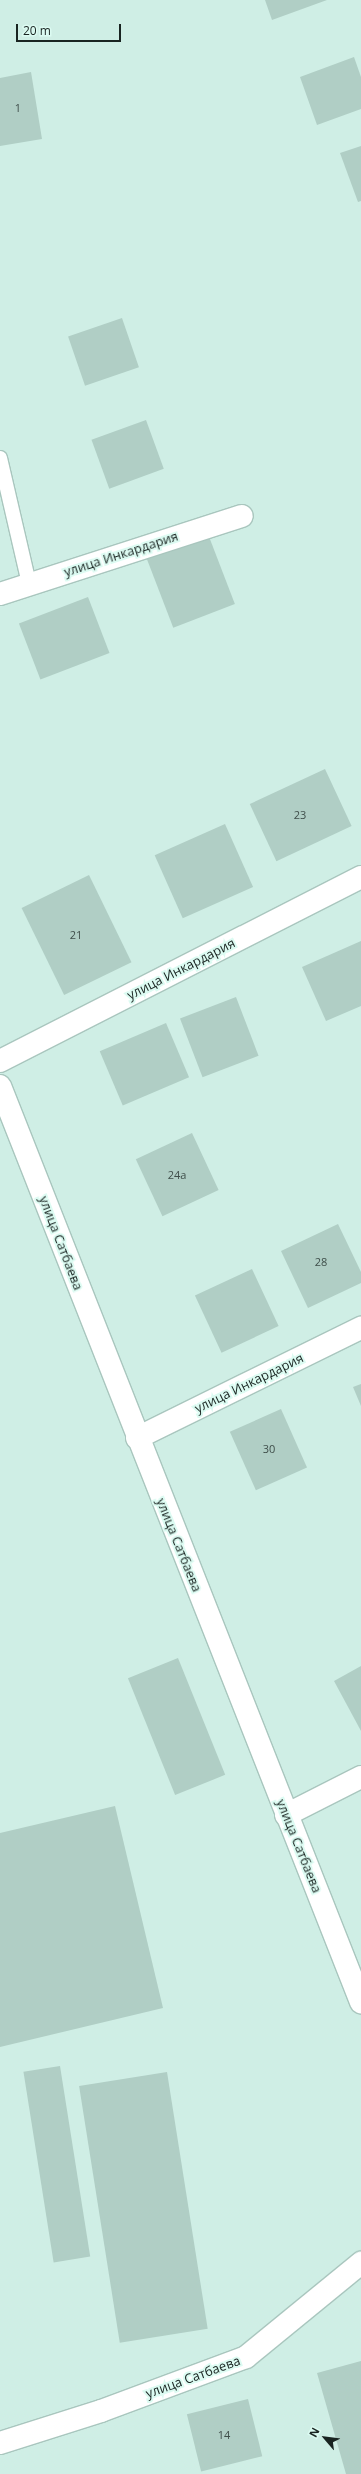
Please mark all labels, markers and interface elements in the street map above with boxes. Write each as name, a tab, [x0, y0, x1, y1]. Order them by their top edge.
scale bar	[18, 16, 123, 42]
text: 20 m	[23, 22, 51, 39]
house number: 1	[15, 101, 21, 115]
street label: улица Инкардария	[62, 528, 180, 580]
house number: 23	[294, 808, 306, 822]
house number: 21	[70, 928, 82, 942]
street label: улица Инкардария	[124, 935, 238, 1003]
house number: 24а	[168, 1168, 186, 1182]
street label: улица Сатбаева	[36, 1194, 86, 1292]
house number: 28	[315, 1255, 327, 1269]
street label: улица Инкардария	[192, 1350, 306, 1416]
house number: 30	[263, 1442, 275, 1456]
street label: улица Сатбаева	[153, 1496, 205, 1594]
street label: улица Сатбаева	[273, 1797, 325, 1895]
street label: улица Сатбаева	[144, 2353, 242, 2401]
north arrow	[305, 2418, 345, 2458]
text: N	[305, 2425, 323, 2440]
house number: 14	[218, 2428, 230, 2442]

